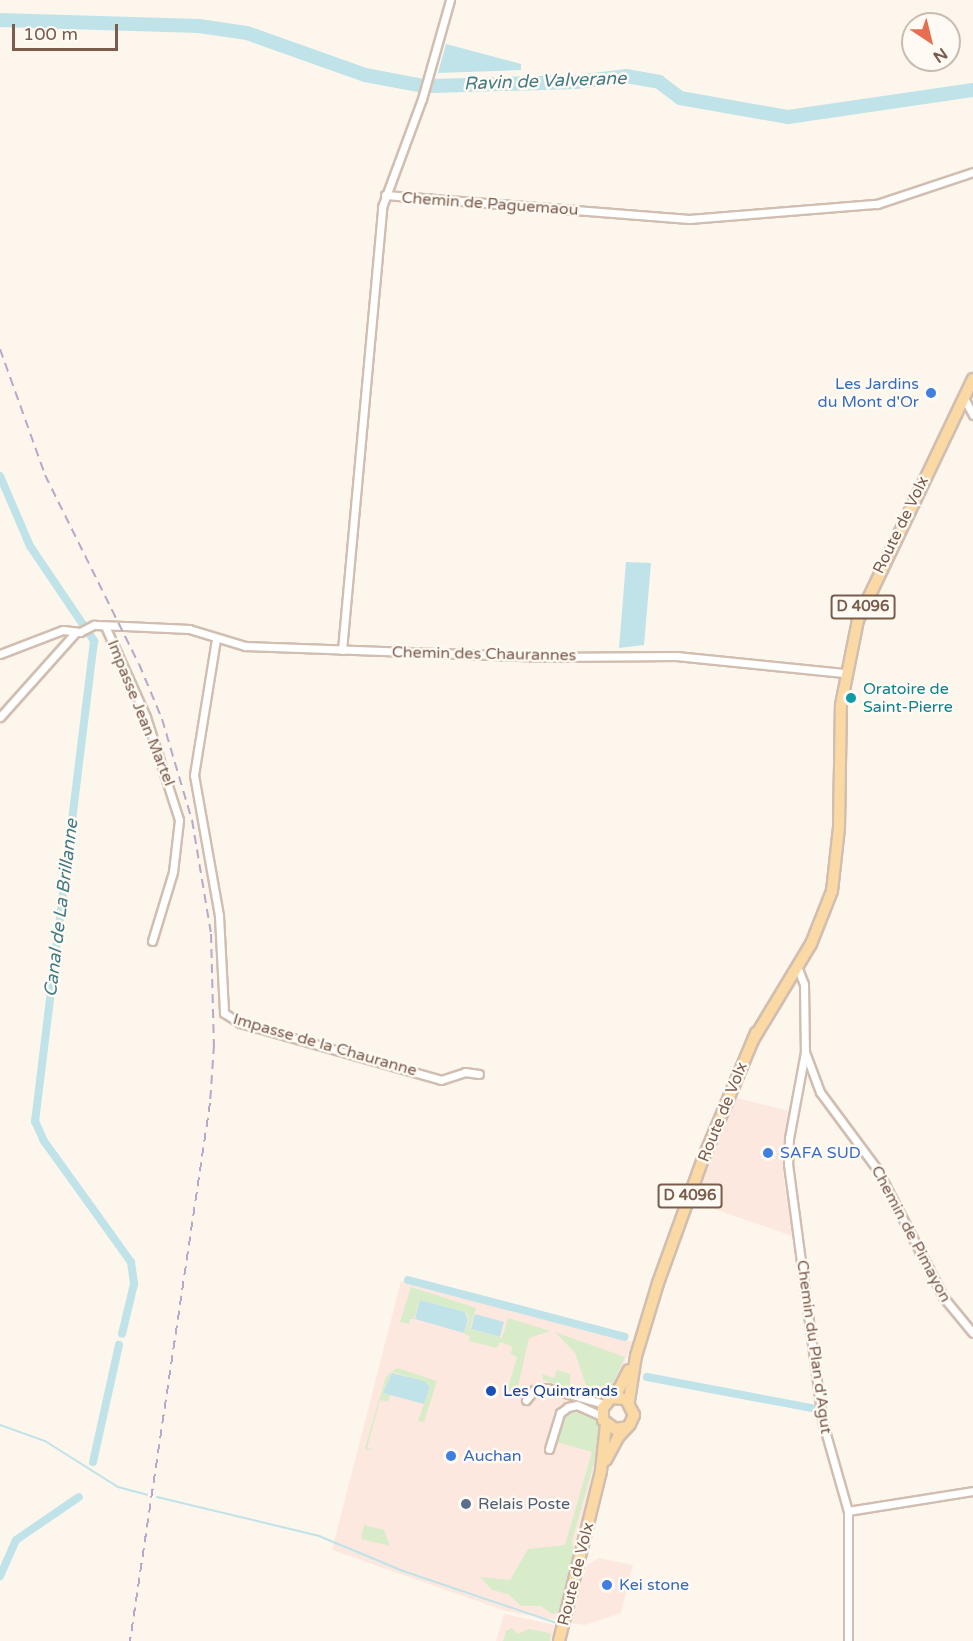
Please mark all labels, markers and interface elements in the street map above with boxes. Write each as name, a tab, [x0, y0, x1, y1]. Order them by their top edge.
scale bar	[15, 12, 122, 50]
north arrow	[901, 12, 961, 72]
text: 100 m	[23, 23, 78, 45]
text: N	[929, 43, 951, 67]
water label: Ravin de Valverane	[463, 67, 627, 95]
street label: Chemin de Paguemaou	[401, 188, 579, 220]
place label: Les Jardins du Mont d'Or	[818, 374, 919, 412]
marker: Les Jardins du Mont d'Or	[924, 386, 938, 400]
street label: Route de Volx	[869, 473, 933, 577]
road number: D 4096	[830, 595, 896, 619]
street label: Impasse Jean Martel	[103, 637, 179, 789]
street label: Chemin des Chaurannes	[392, 643, 576, 665]
place label: Oratoire de Saint-Pierre	[863, 679, 953, 717]
marker: Oratoire de Saint-Pierre	[844, 691, 858, 705]
water label: Canal de La Brillanne	[39, 818, 83, 998]
street label: Impasse de la Chauranne	[231, 1010, 419, 1080]
street label: Route de Volx	[694, 1059, 752, 1165]
place label: SAFA SUD	[780, 1143, 861, 1163]
marker: SAFA SUD	[761, 1146, 775, 1160]
street label: Chemin de Pimayon	[867, 1162, 955, 1306]
road number: D 4096	[657, 1184, 723, 1208]
street label: Chemin du Plan d'Agut	[792, 1259, 836, 1435]
place label: Les Quintrands	[503, 1381, 618, 1401]
marker: Les Quintrands	[484, 1384, 498, 1398]
place label: Auchan	[463, 1446, 521, 1466]
marker: Auchan	[444, 1449, 458, 1463]
place label: Relais Poste	[478, 1494, 570, 1514]
marker: Relais Poste	[459, 1497, 473, 1511]
street label: Route de Volx	[554, 1520, 598, 1628]
place label: Kei stone	[619, 1575, 689, 1595]
marker: Kei stone	[600, 1578, 614, 1592]

